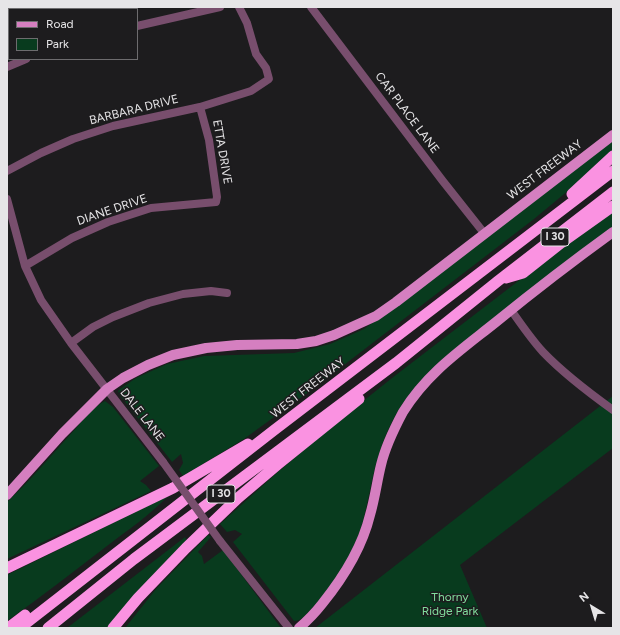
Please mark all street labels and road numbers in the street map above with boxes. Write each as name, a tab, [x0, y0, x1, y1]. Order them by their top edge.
street label: CAR PLACE LANE	[372, 70, 442, 156]
street label: BARBARA DRIVE	[88, 92, 180, 128]
street label: ETTA DRIVE	[209, 119, 235, 185]
street label: WEST FREEWAY	[505, 137, 585, 203]
street label: DIANE DRIVE	[75, 191, 149, 229]
road number: I 30	[541, 228, 569, 246]
street label: WEST FREEWAY	[268, 355, 348, 421]
street label: DALE LANE	[117, 386, 167, 444]
road number: I 30	[207, 485, 235, 503]

